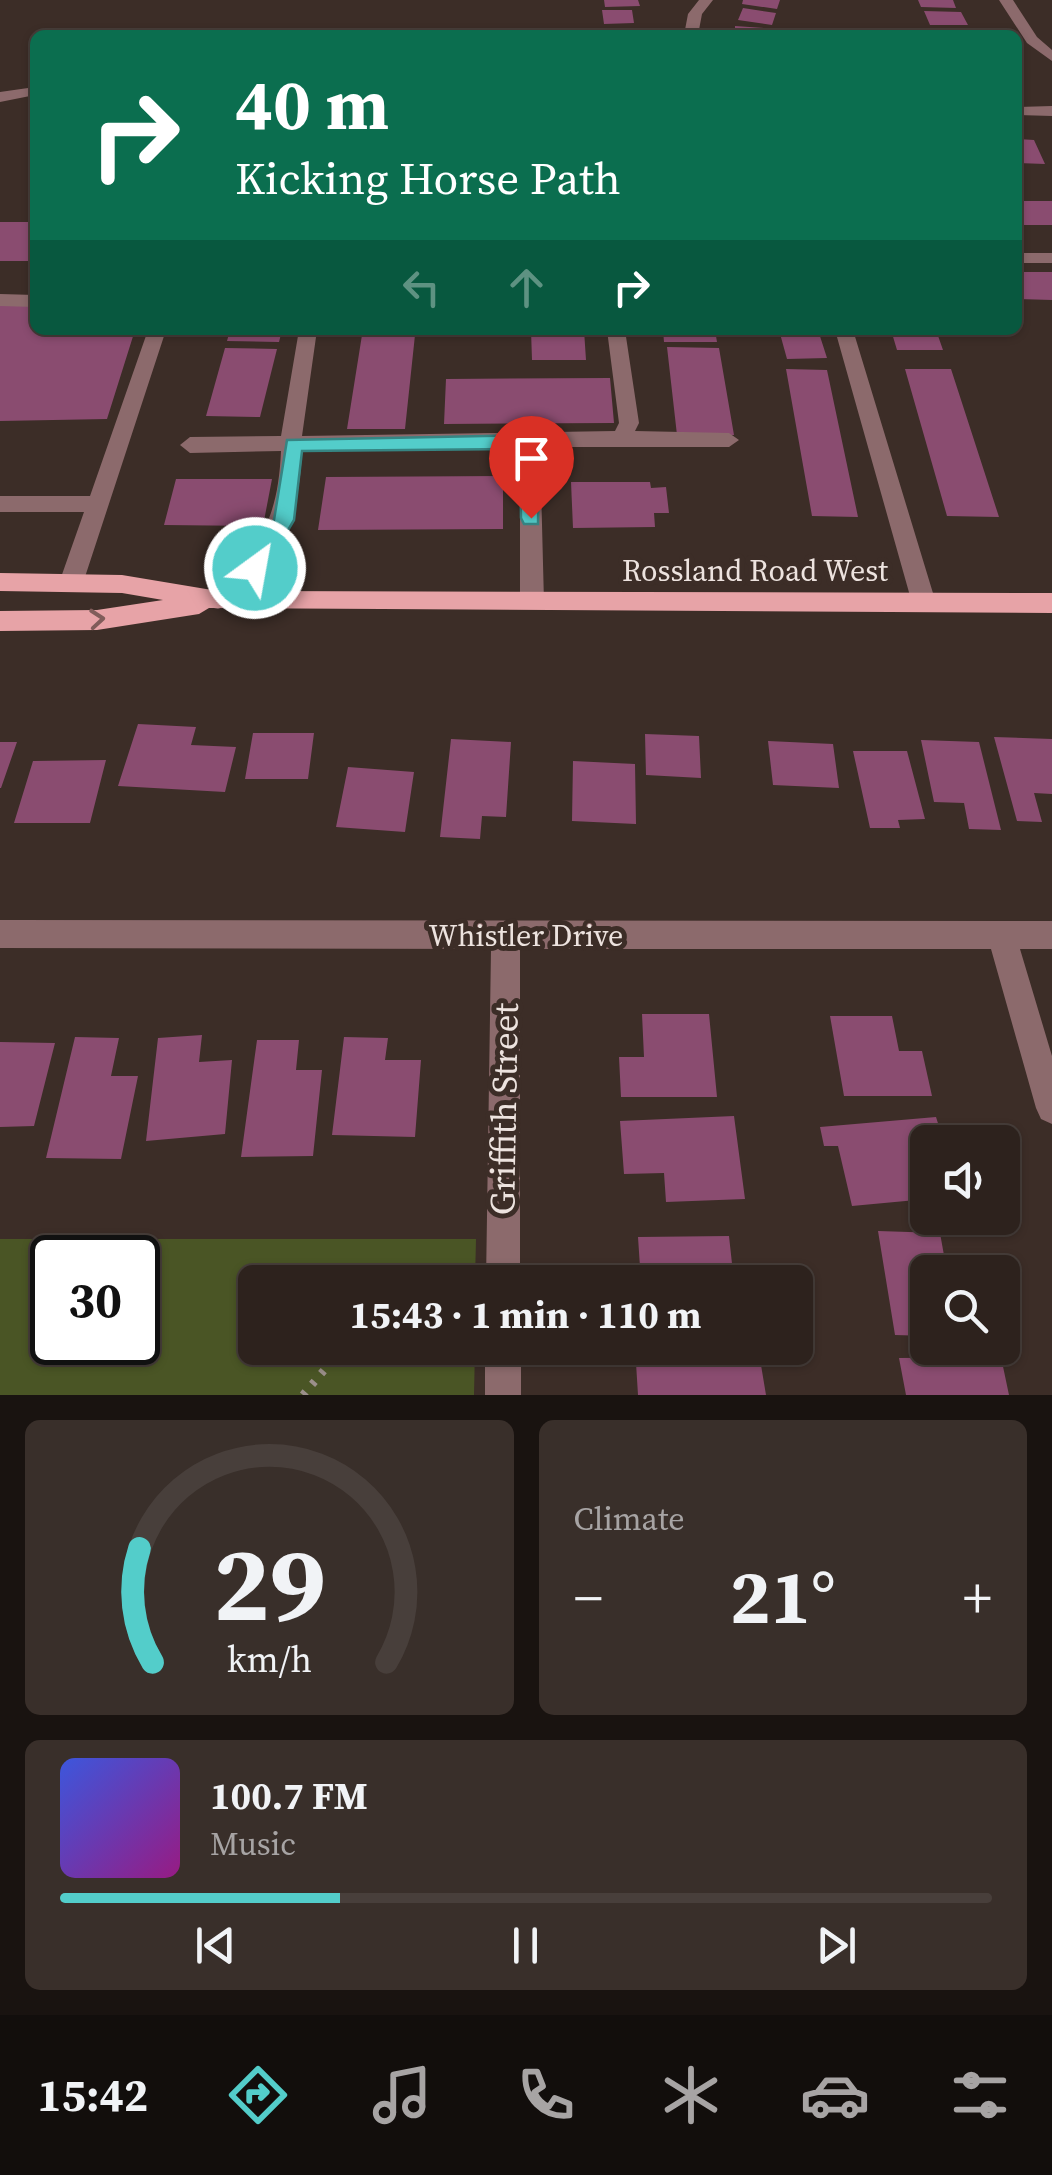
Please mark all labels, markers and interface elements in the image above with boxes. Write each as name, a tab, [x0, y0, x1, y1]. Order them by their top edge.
text: 40 m	[235, 56, 389, 152]
icon: right	[70, 70, 200, 200]
text: Kicking Horse Path	[235, 147, 621, 209]
icon: left	[394, 260, 449, 315]
icon: ahead	[499, 260, 554, 315]
icon: right	[604, 260, 659, 315]
pin	[489, 416, 574, 519]
icon: arrive	[504, 431, 559, 486]
position arrow	[203, 516, 307, 620]
street label: Rossland Road West	[622, 550, 888, 591]
one-way arrow	[90, 608, 106, 630]
street label: Whistler Drive	[429, 915, 623, 956]
street label: Griffith Street	[478, 1002, 530, 1215]
map controls	[910, 1125, 1020, 1365]
button: sound	[910, 1125, 1020, 1235]
speed limit sign: 30	[30, 1235, 160, 1365]
button: search	[910, 1255, 1020, 1365]
text: 15:43 · 1 min · 110 m	[349, 1289, 702, 1341]
text: Climate	[574, 1497, 685, 1541]
text: 29	[213, 1512, 326, 1655]
text: 21°	[730, 1545, 836, 1648]
text: −	[574, 1560, 603, 1635]
text: +	[963, 1560, 992, 1635]
text: km/h	[227, 1635, 312, 1684]
text: 100.7 FM	[210, 1770, 368, 1822]
text: Music	[210, 1822, 296, 1866]
icon: previous	[188, 1918, 243, 1973]
icon: pause	[498, 1918, 553, 1973]
icon: next	[809, 1918, 864, 1973]
icon: directions	[223, 2060, 293, 2130]
icon: music	[367, 2060, 437, 2130]
icon: phone	[511, 2060, 581, 2130]
icon: climate	[656, 2060, 726, 2130]
icon: car	[800, 2060, 870, 2130]
icon: filters	[945, 2060, 1015, 2130]
text: 15:42	[37, 2064, 148, 2126]

